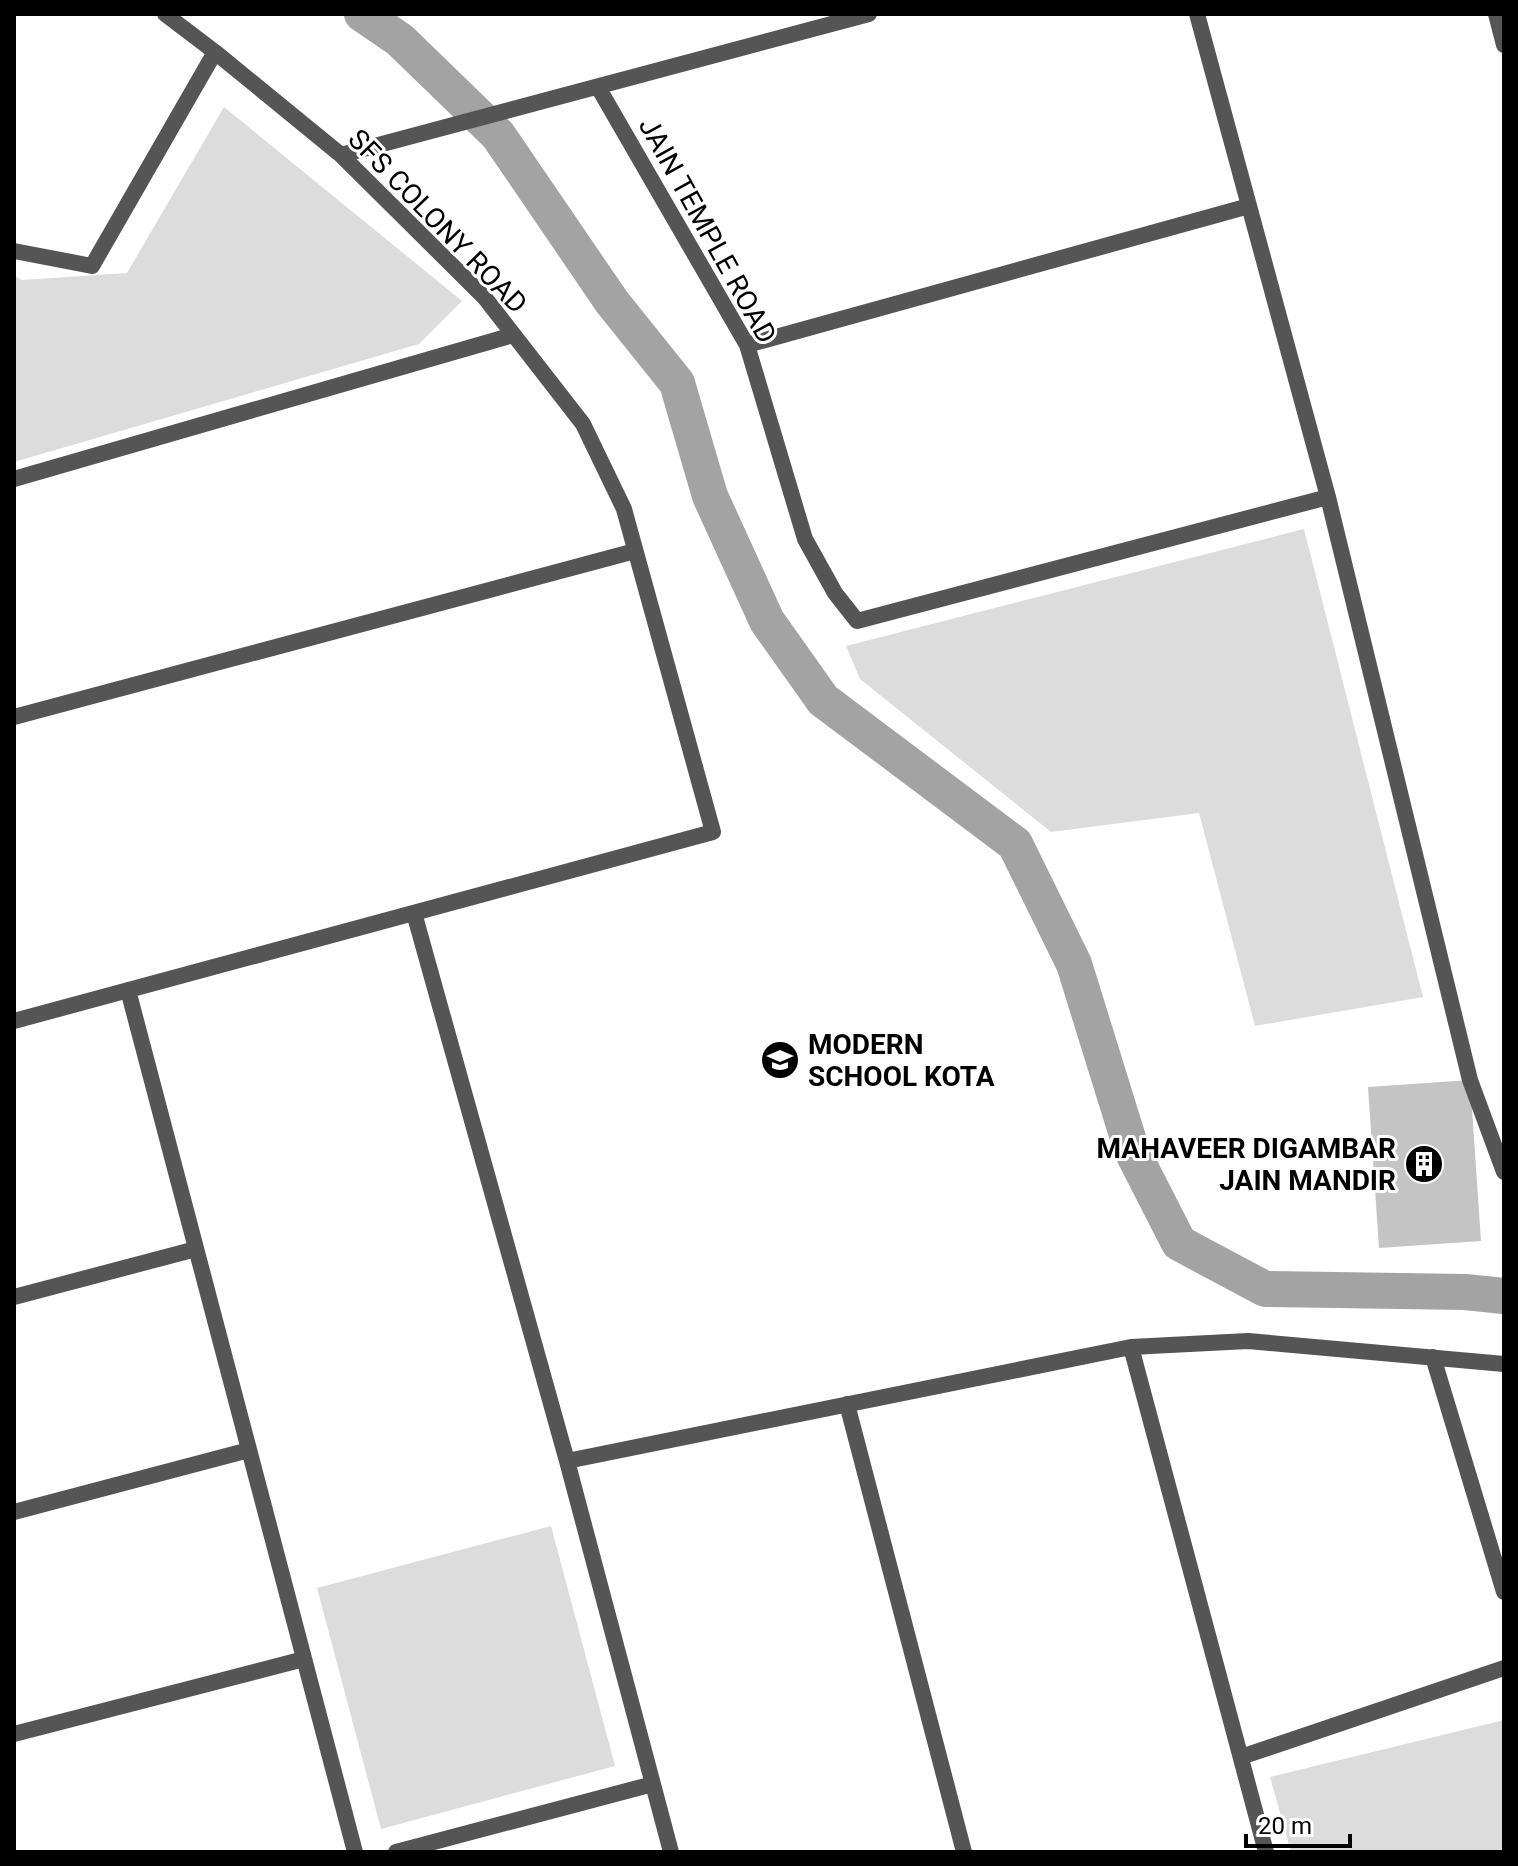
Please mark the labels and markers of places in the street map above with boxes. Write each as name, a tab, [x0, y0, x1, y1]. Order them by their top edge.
place label: MODERN SCHOOL KOTA	[808, 1028, 995, 1093]
school or university icon: MODERN SCHOOL KOTA	[759, 1039, 801, 1081]
place label: MAHAVEER DIGAMBAR JAIN MANDIR	[1097, 1132, 1396, 1197]
building icon: MAHAVEER DIGAMBAR JAIN MANDIR	[1403, 1143, 1445, 1185]

